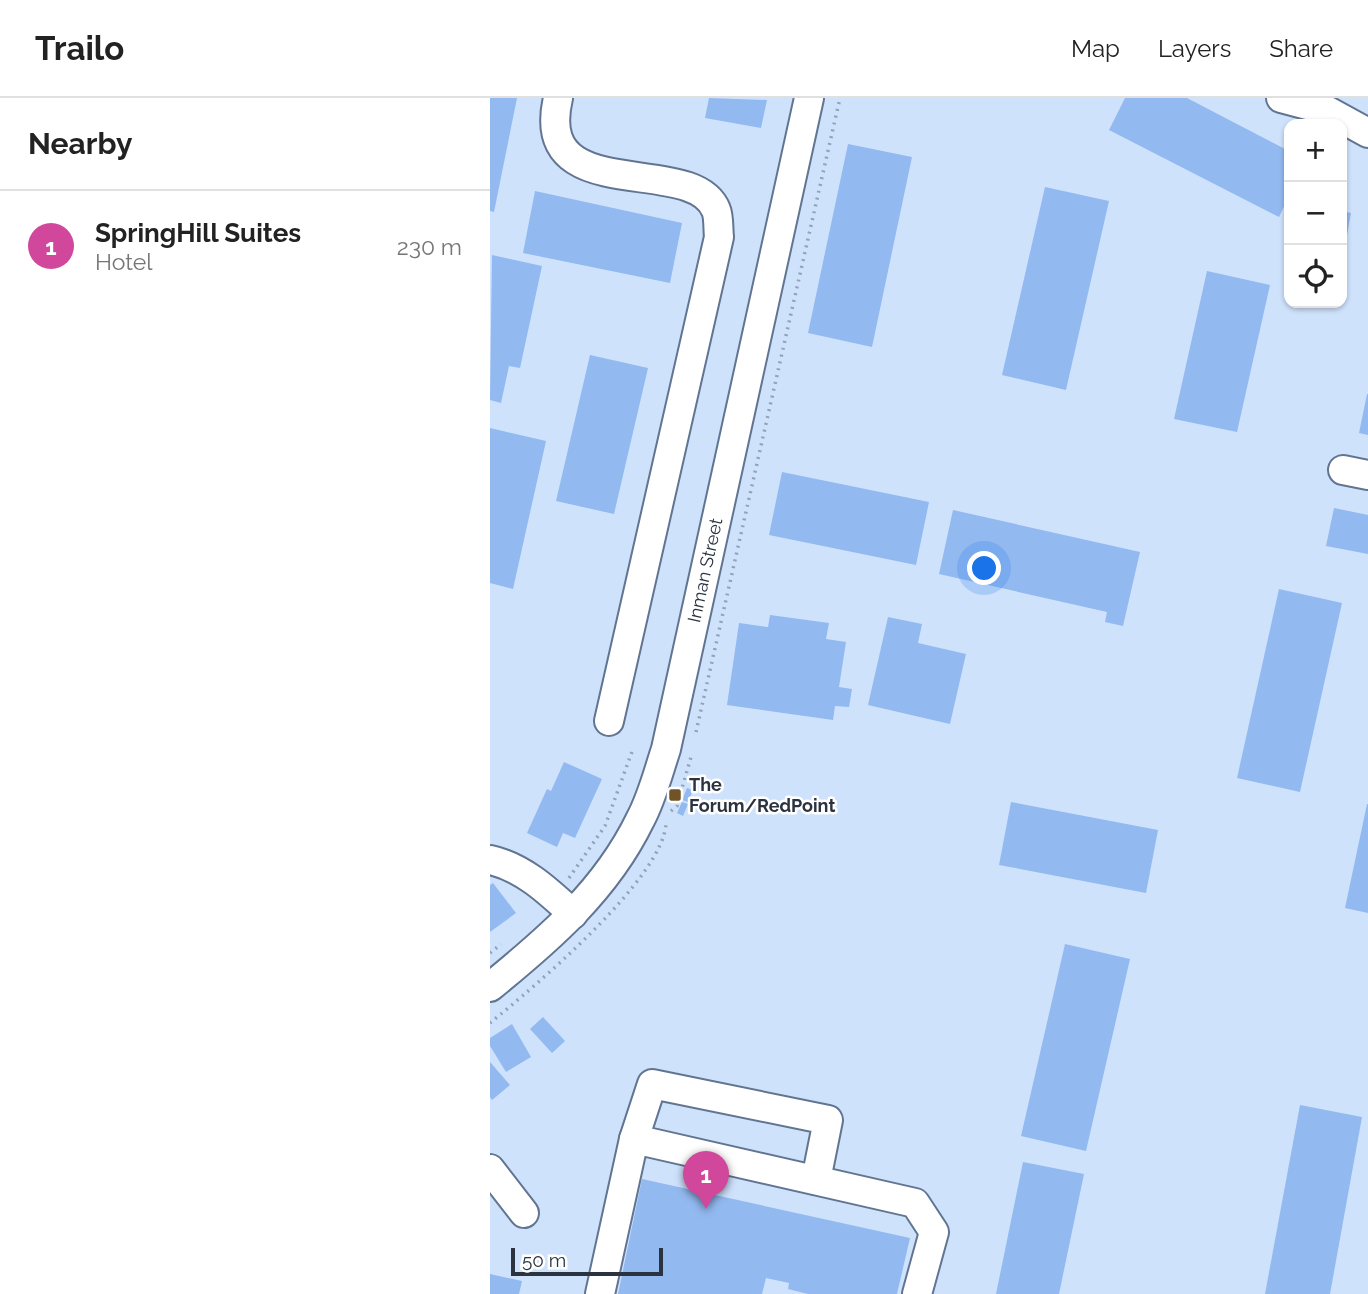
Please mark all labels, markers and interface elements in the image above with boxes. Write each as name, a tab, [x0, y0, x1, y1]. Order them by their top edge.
text: Trailo	[35, 29, 124, 68]
text: Map	[1071, 34, 1120, 63]
text: Layers	[1158, 34, 1231, 63]
text: Share	[1269, 34, 1333, 63]
map controls	[1284, 119, 1347, 308]
button: +	[1284, 119, 1347, 182]
text: Nearby	[28, 126, 132, 161]
button: −	[1284, 182, 1347, 245]
text: SpringHill Suites	[95, 218, 301, 248]
text: 1	[45, 233, 57, 260]
text: 230 m	[397, 233, 462, 260]
button: locate	[1284, 245, 1347, 308]
text: Hotel	[95, 248, 153, 275]
street label: Inman Street	[683, 516, 726, 624]
your location	[967, 551, 1001, 585]
place label: The Forum/RedPoint	[689, 774, 835, 816]
marker: The Forum/RedPoint	[667, 787, 683, 803]
pin: 1	[683, 1151, 729, 1209]
scale bar	[511, 1245, 663, 1277]
text: 50 m	[522, 1249, 566, 1271]

